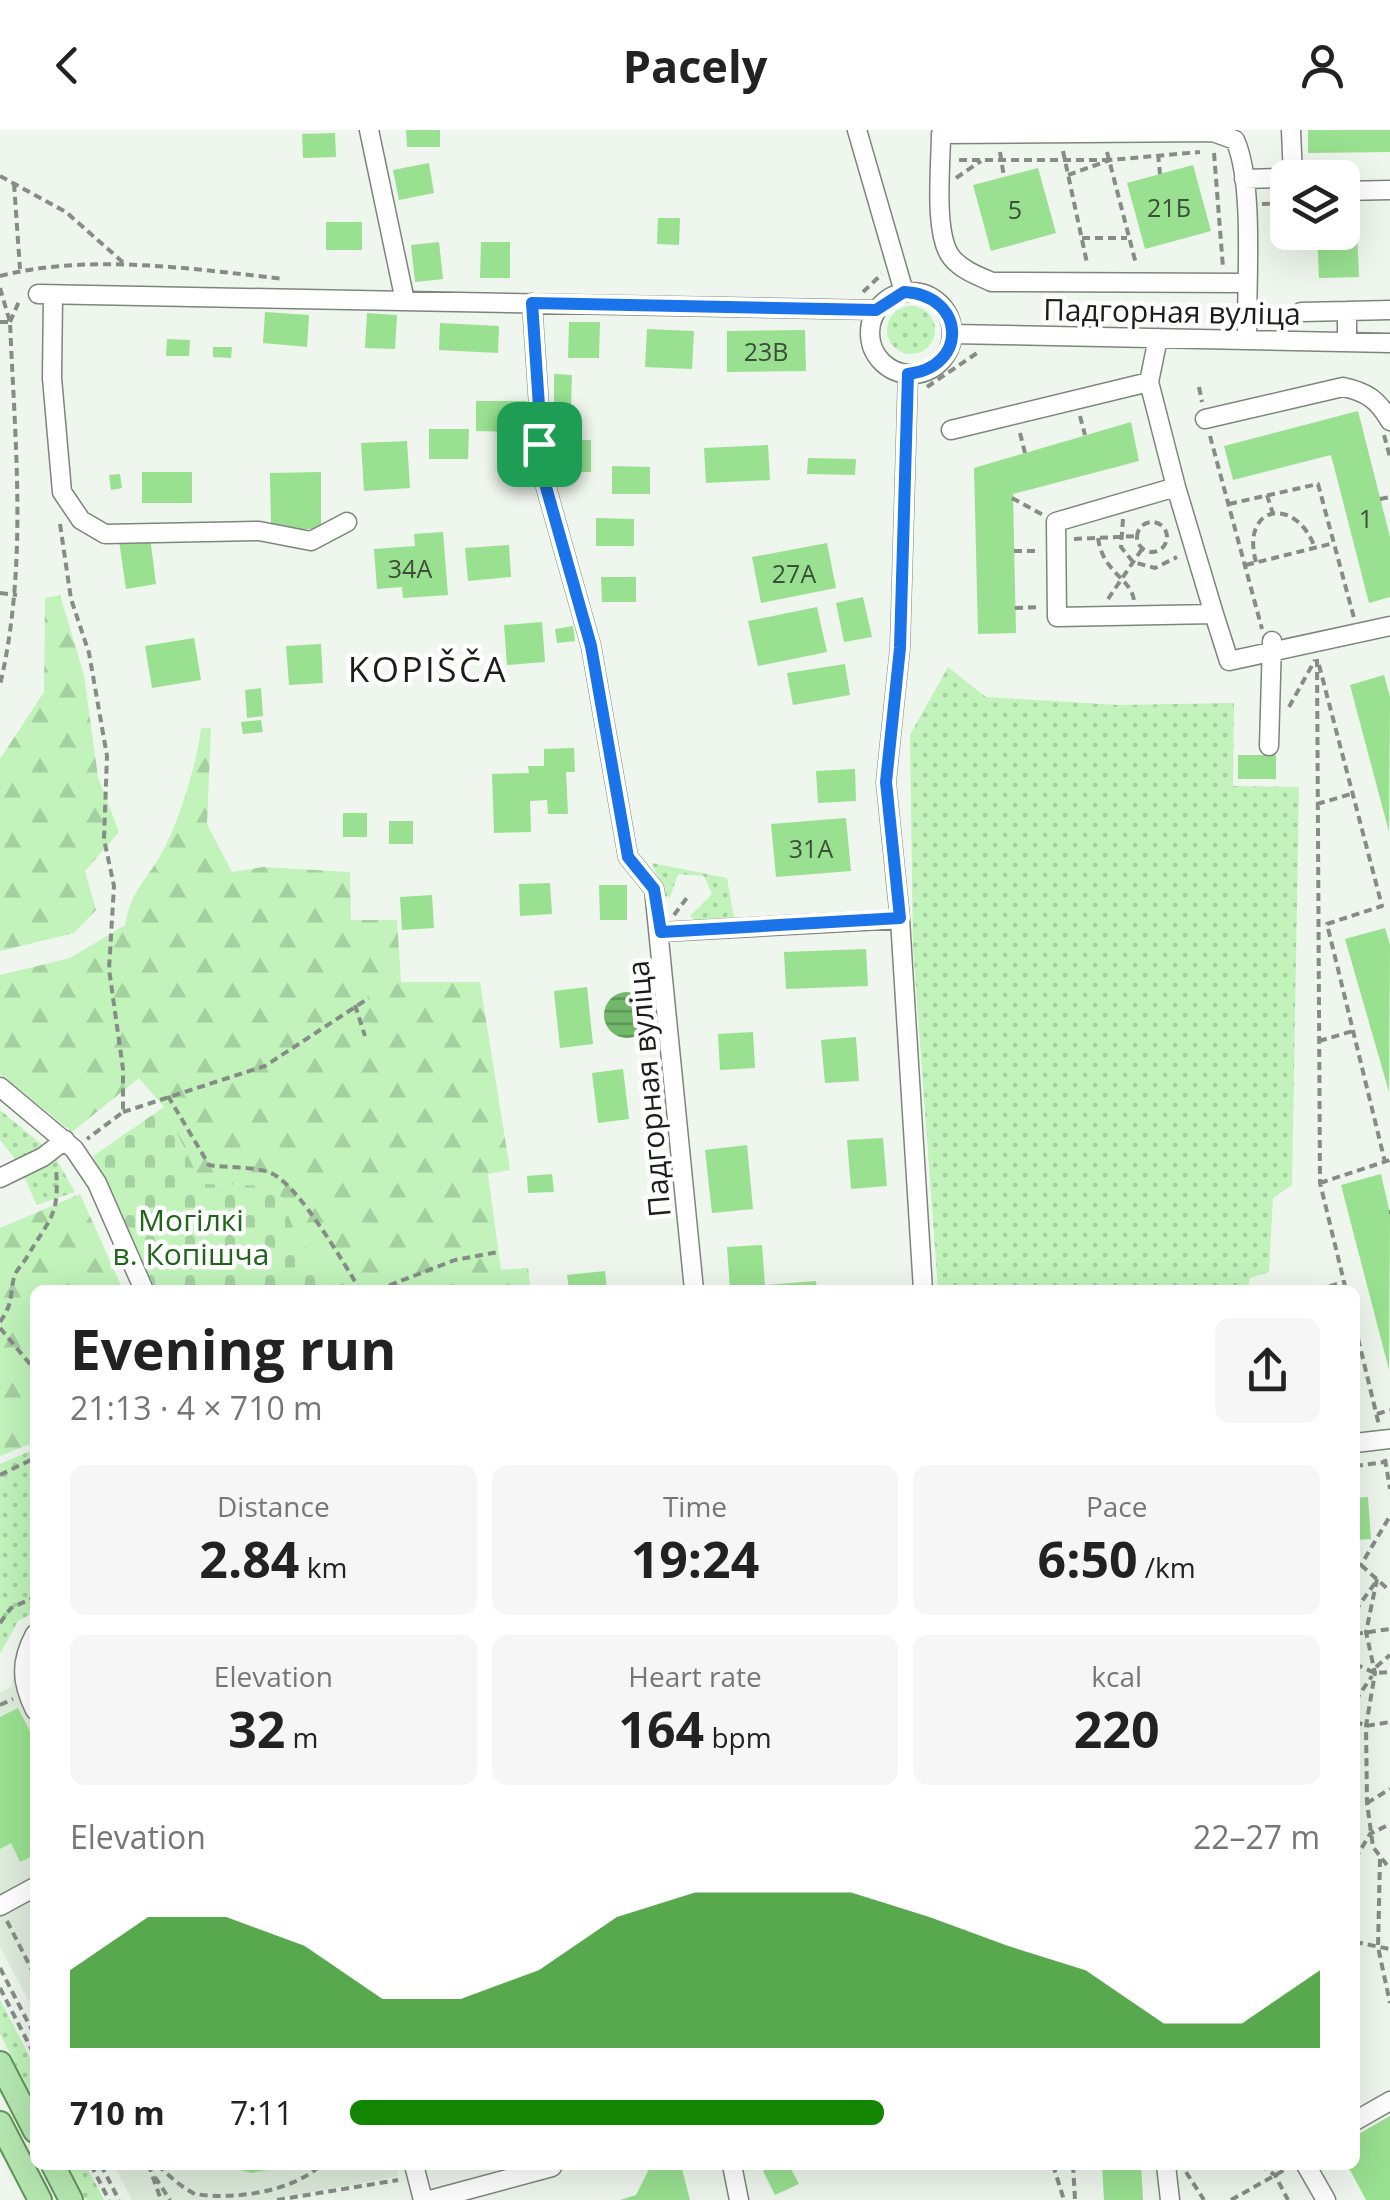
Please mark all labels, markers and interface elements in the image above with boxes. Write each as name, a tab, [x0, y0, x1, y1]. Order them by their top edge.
text: Pacely	[623, 35, 767, 96]
icon: back	[40, 38, 95, 93]
icon: person	[1295, 38, 1350, 93]
map controls	[1270, 160, 1360, 250]
button: layers	[1270, 160, 1360, 250]
house number: 21Б	[1147, 190, 1191, 224]
house number: 5	[1008, 192, 1022, 226]
street label: Падгорная вуліца	[1043, 288, 1301, 334]
house number: 23В	[744, 334, 788, 368]
pin	[497, 402, 582, 487]
icon: arrive	[512, 417, 567, 472]
house number: 1	[1359, 501, 1373, 535]
house number: 34А	[388, 551, 432, 585]
house number: 27А	[772, 556, 816, 590]
district label: KOPIŠČA	[348, 645, 508, 692]
house number: 31А	[789, 831, 833, 865]
street label: Падгорная вуліца	[616, 959, 680, 1219]
park label: Могілкі в. Копішча	[113, 1199, 270, 1274]
text: Evening run	[70, 1311, 396, 1386]
button: share	[1215, 1318, 1320, 1423]
text: 21:13 · 4 × 710 m	[70, 1386, 323, 1429]
text: Distance	[217, 1487, 330, 1525]
text: Time	[663, 1487, 727, 1525]
text: Pace	[1086, 1487, 1147, 1525]
text: 2.84	[199, 1525, 299, 1593]
text: 19:24	[631, 1525, 759, 1593]
text: 6:50	[1038, 1525, 1138, 1593]
text: km	[299, 1548, 347, 1586]
text: /km	[1138, 1548, 1196, 1586]
text: Elevation	[214, 1657, 333, 1695]
text: Heart rate	[628, 1657, 762, 1695]
text: kcal	[1091, 1657, 1142, 1695]
text: 32	[228, 1695, 285, 1763]
text: 164	[618, 1695, 704, 1763]
text: 220	[1074, 1695, 1160, 1763]
text: m	[285, 1718, 319, 1756]
text: bpm	[704, 1718, 772, 1756]
text: Elevation	[70, 1815, 206, 1858]
text: 22–27 m	[1193, 1815, 1320, 1858]
text: 710 m	[70, 2091, 165, 2134]
text: 7:11	[230, 2091, 293, 2134]

